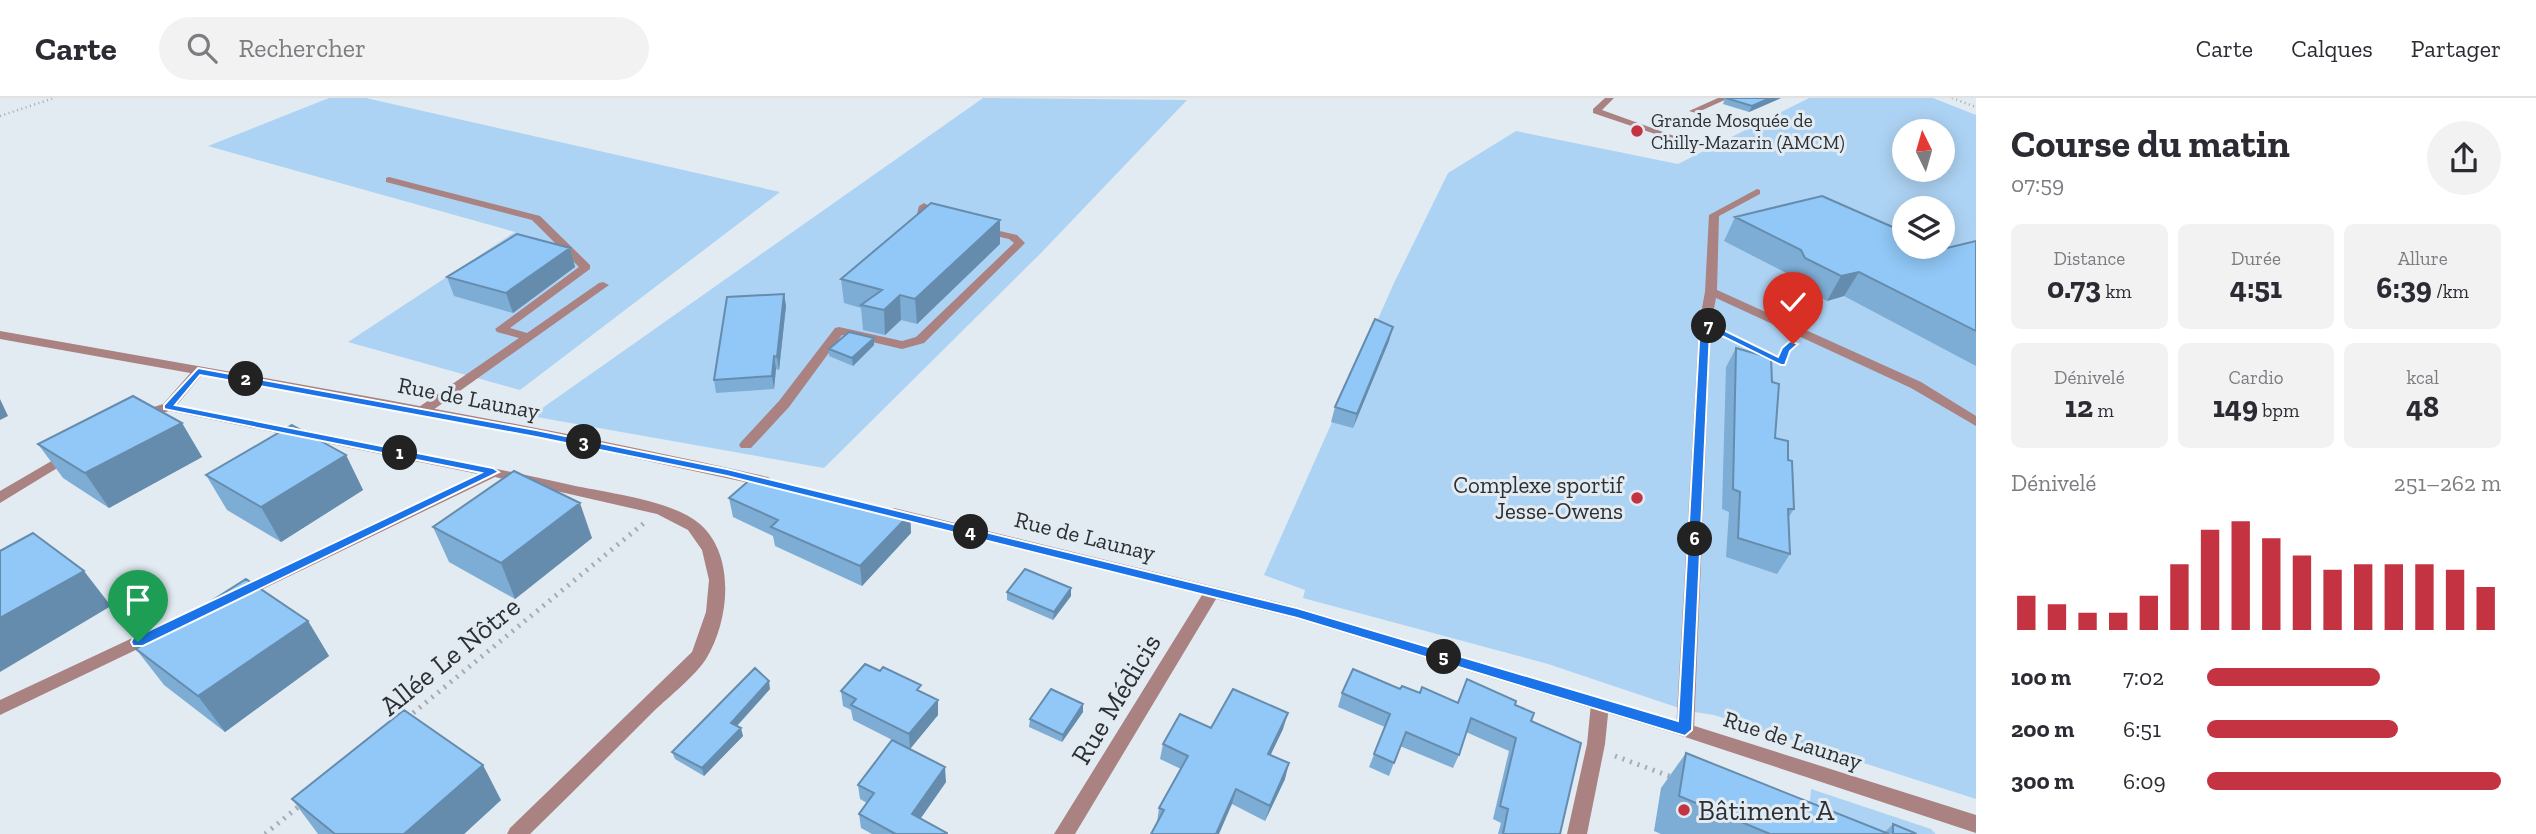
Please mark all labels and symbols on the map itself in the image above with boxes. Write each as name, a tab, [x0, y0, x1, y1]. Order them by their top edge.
place label: Grande Mosquée de Chilly-Mazarin (AMCM)	[1651, 109, 1845, 154]
north arrow	[1892, 119, 1955, 182]
marker: Grande Mosquée de Chilly-Mazarin (AMCM)	[1629, 123, 1645, 139]
pin	[1763, 272, 1823, 344]
pin: 7	[1692, 308, 1726, 344]
pin: 2	[229, 362, 264, 396]
street label: Rue de Launay	[396, 371, 543, 426]
pin: 3	[566, 424, 602, 460]
pin: 1	[382, 436, 418, 470]
place label: Complexe sportif Jesse-Owens	[1453, 471, 1625, 525]
marker: Complexe sportif Jesse-Owens	[1629, 490, 1645, 506]
street label: Rue de Launay	[1012, 505, 1158, 567]
pin: 4	[954, 514, 988, 550]
pin: 6	[1678, 522, 1712, 556]
pin	[108, 570, 168, 642]
street label: Allée Le Nôtre	[373, 590, 527, 722]
street label: Rue Médicis	[1064, 628, 1168, 770]
pin: 5	[1426, 640, 1462, 674]
street label: Rue de Launay	[1720, 704, 1866, 776]
place label: Bâtiment A	[1698, 794, 1835, 827]
marker: Bâtiment A	[1676, 802, 1692, 818]

